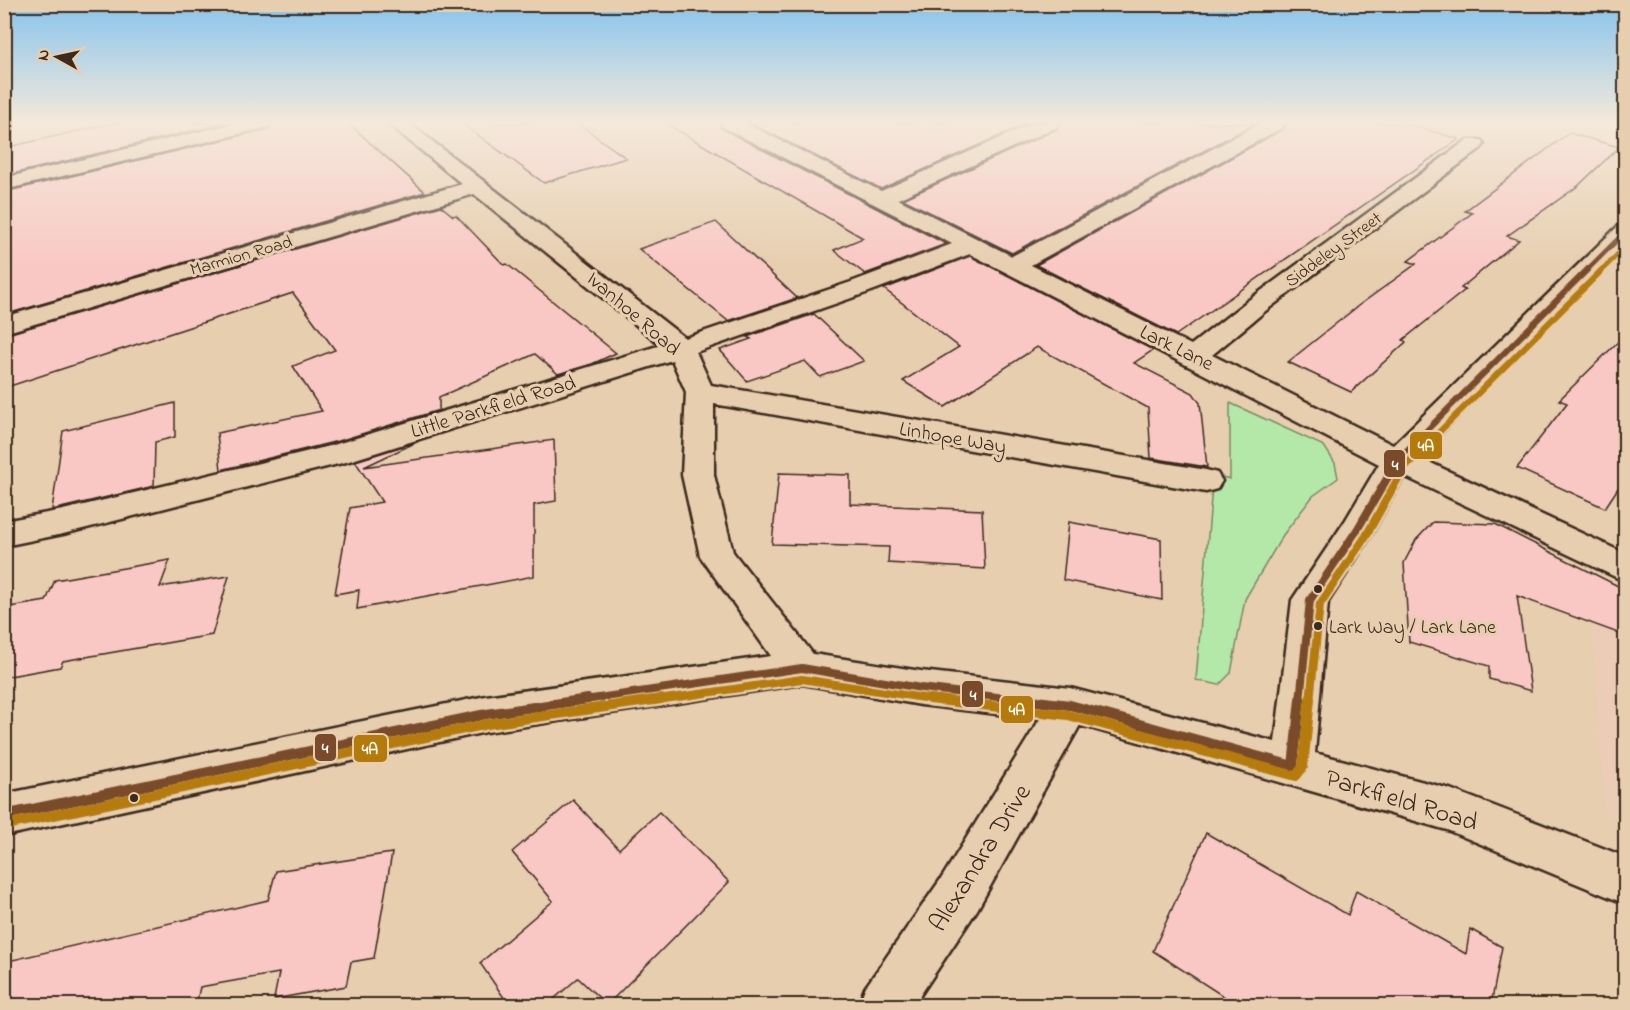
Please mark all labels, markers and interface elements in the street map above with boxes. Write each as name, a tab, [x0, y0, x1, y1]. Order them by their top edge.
north arrow	[27, 27, 87, 87]
text: N	[31, 48, 57, 62]
street label: Siddeley Street	[1280, 207, 1388, 295]
street label: Marmion Road	[187, 230, 296, 284]
street label: Ivanhoe Road	[579, 265, 686, 364]
street label: Lark Lane	[1134, 318, 1219, 380]
street label: Little Parkfield Road	[407, 369, 580, 447]
street label: Linhope Way	[896, 415, 1009, 465]
line badge: 4A	[1409, 431, 1443, 460]
text: 4A	[1417, 435, 1434, 459]
line badge: 4	[1383, 449, 1406, 478]
text: 4	[1391, 454, 1399, 478]
unlabelled marker	[1312, 583, 1324, 595]
place label: Lark Way / Lark Lane	[1329, 614, 1496, 643]
marker: Lark Way / Lark Lane	[1312, 620, 1324, 632]
line badge: 4	[961, 680, 984, 708]
text: 4	[969, 684, 977, 708]
line badge: 4A	[1000, 695, 1034, 724]
text: 4A	[1008, 699, 1025, 723]
line badge: 4	[314, 733, 337, 762]
line badge: 4A	[353, 734, 388, 763]
text: 4	[321, 737, 329, 761]
text: 4A	[361, 738, 378, 762]
street label: Parkfield Road	[1320, 761, 1482, 843]
street label: Alexandra Drive	[921, 777, 1042, 940]
unlabelled marker	[128, 792, 140, 804]

